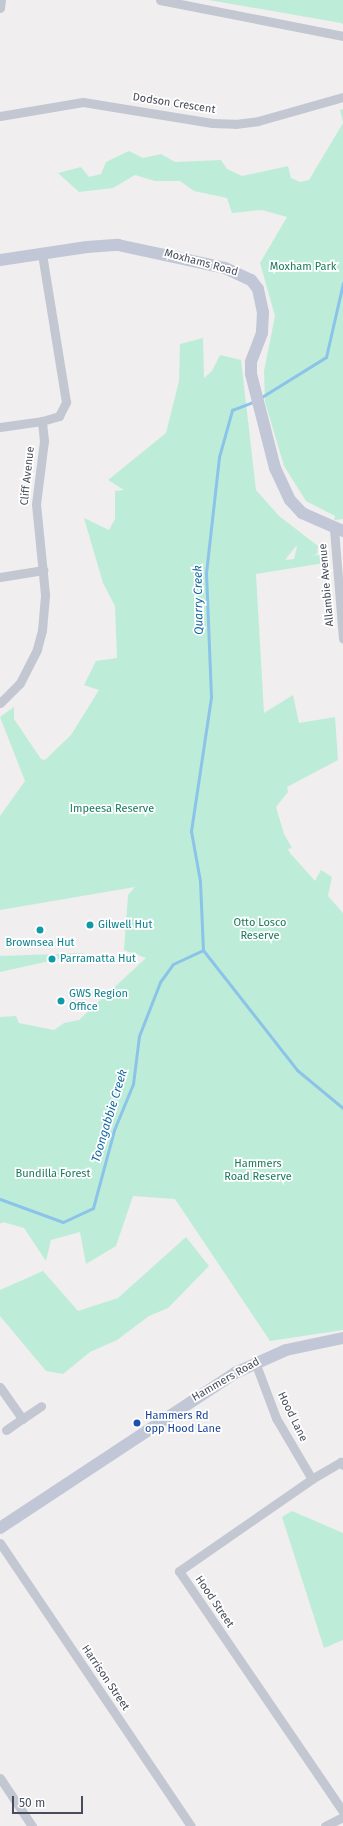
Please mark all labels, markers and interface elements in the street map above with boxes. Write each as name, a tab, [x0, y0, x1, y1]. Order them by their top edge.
street label: Dodson Crescent	[132, 91, 216, 117]
street label: Moxhams Road	[163, 247, 239, 279]
park label: Moxham Park	[270, 260, 336, 274]
street label: Cliff Avenue	[18, 446, 38, 506]
street label: Allambie Avenue	[317, 543, 337, 627]
water label: Quarry Creek	[191, 565, 207, 635]
park label: Impeesa Reserve	[70, 802, 154, 816]
park label: Otto Losco Reserve	[234, 917, 286, 943]
place label: Gilwell Hut	[98, 918, 152, 932]
marker: Gilwell Hut	[85, 920, 95, 930]
marker: Brownsea Hut	[35, 925, 45, 935]
place label: Brownsea Hut	[5, 936, 75, 950]
place label: Parramatta Hut	[60, 952, 136, 966]
marker: Parramatta Hut	[47, 954, 57, 964]
place label: GWS Region Office	[69, 988, 128, 1014]
marker: GWS Region Office	[56, 996, 66, 1006]
water label: Toongabbie Creek	[89, 1068, 131, 1164]
park label: Hammers Road Reserve	[224, 1158, 292, 1184]
park label: Bundilla Forest	[16, 1167, 90, 1181]
street label: Hammers Road	[190, 1355, 262, 1405]
street label: Hood Lane	[274, 1390, 310, 1444]
place label: Hammers Rd opp Hood Lane	[145, 1410, 221, 1436]
marker: Hammers Rd opp Hood Lane	[132, 1418, 142, 1428]
street label: Hood Street	[192, 1574, 236, 1630]
street label: Harrison Street	[78, 1643, 132, 1713]
scale bar	[14, 1788, 85, 1814]
text: 50 m	[19, 1796, 45, 1810]

